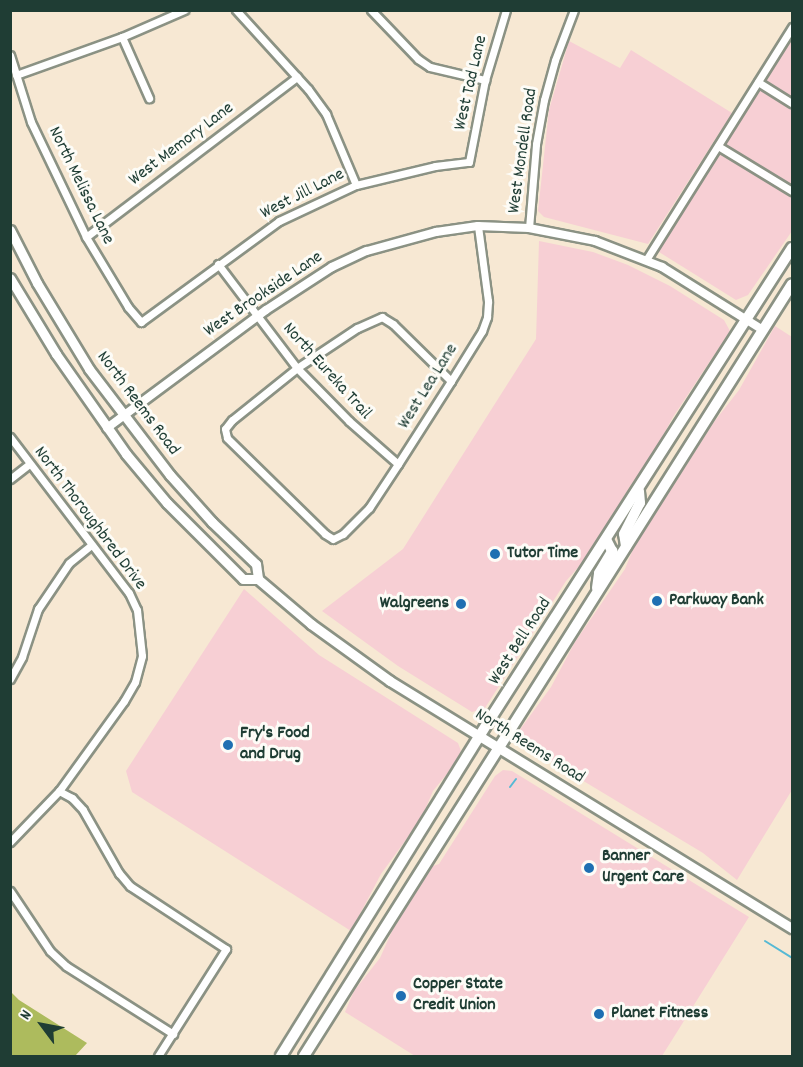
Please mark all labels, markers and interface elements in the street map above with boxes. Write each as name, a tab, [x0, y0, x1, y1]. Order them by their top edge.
street label: West Tad Lane	[451, 33, 493, 133]
street label: West Mondell Road	[505, 87, 543, 215]
street label: West Memory Lane	[125, 99, 239, 191]
street label: North Melissa Lane	[42, 124, 118, 248]
street label: West Jill Lane	[257, 165, 349, 225]
street label: West Brookside Lane	[201, 247, 327, 343]
street label: North Eureka Trail	[277, 319, 375, 425]
street label: West Lea Lane	[394, 340, 464, 434]
street label: North Reems Road	[91, 348, 183, 460]
street label: North Thoroughbred Drive	[28, 443, 150, 595]
place label: Tutor Time	[507, 543, 578, 565]
marker: Tutor Time	[488, 547, 502, 561]
place label: Parkway Bank	[669, 590, 764, 612]
place label: Walgreens	[380, 593, 449, 615]
street label: West Bell Road	[485, 594, 557, 690]
marker: Parkway Bank	[650, 594, 664, 608]
marker: Walgreens	[454, 597, 468, 611]
street label: North Reems Road	[470, 705, 588, 789]
place label: Fry's Food and Drug	[240, 724, 310, 766]
marker: Fry's Food and Drug	[221, 738, 235, 752]
place label: Banner Urgent Care	[602, 847, 684, 890]
marker: Banner Urgent Care	[580, 859, 598, 877]
place label: Copper State Credit Union	[413, 975, 503, 1018]
marker: Copper State Credit Union	[394, 989, 408, 1003]
north arrow	[12, 995, 72, 1055]
place label: Planet Fitness	[611, 1003, 708, 1025]
text: N	[14, 1006, 38, 1025]
marker: Planet Fitness	[592, 1007, 606, 1021]

